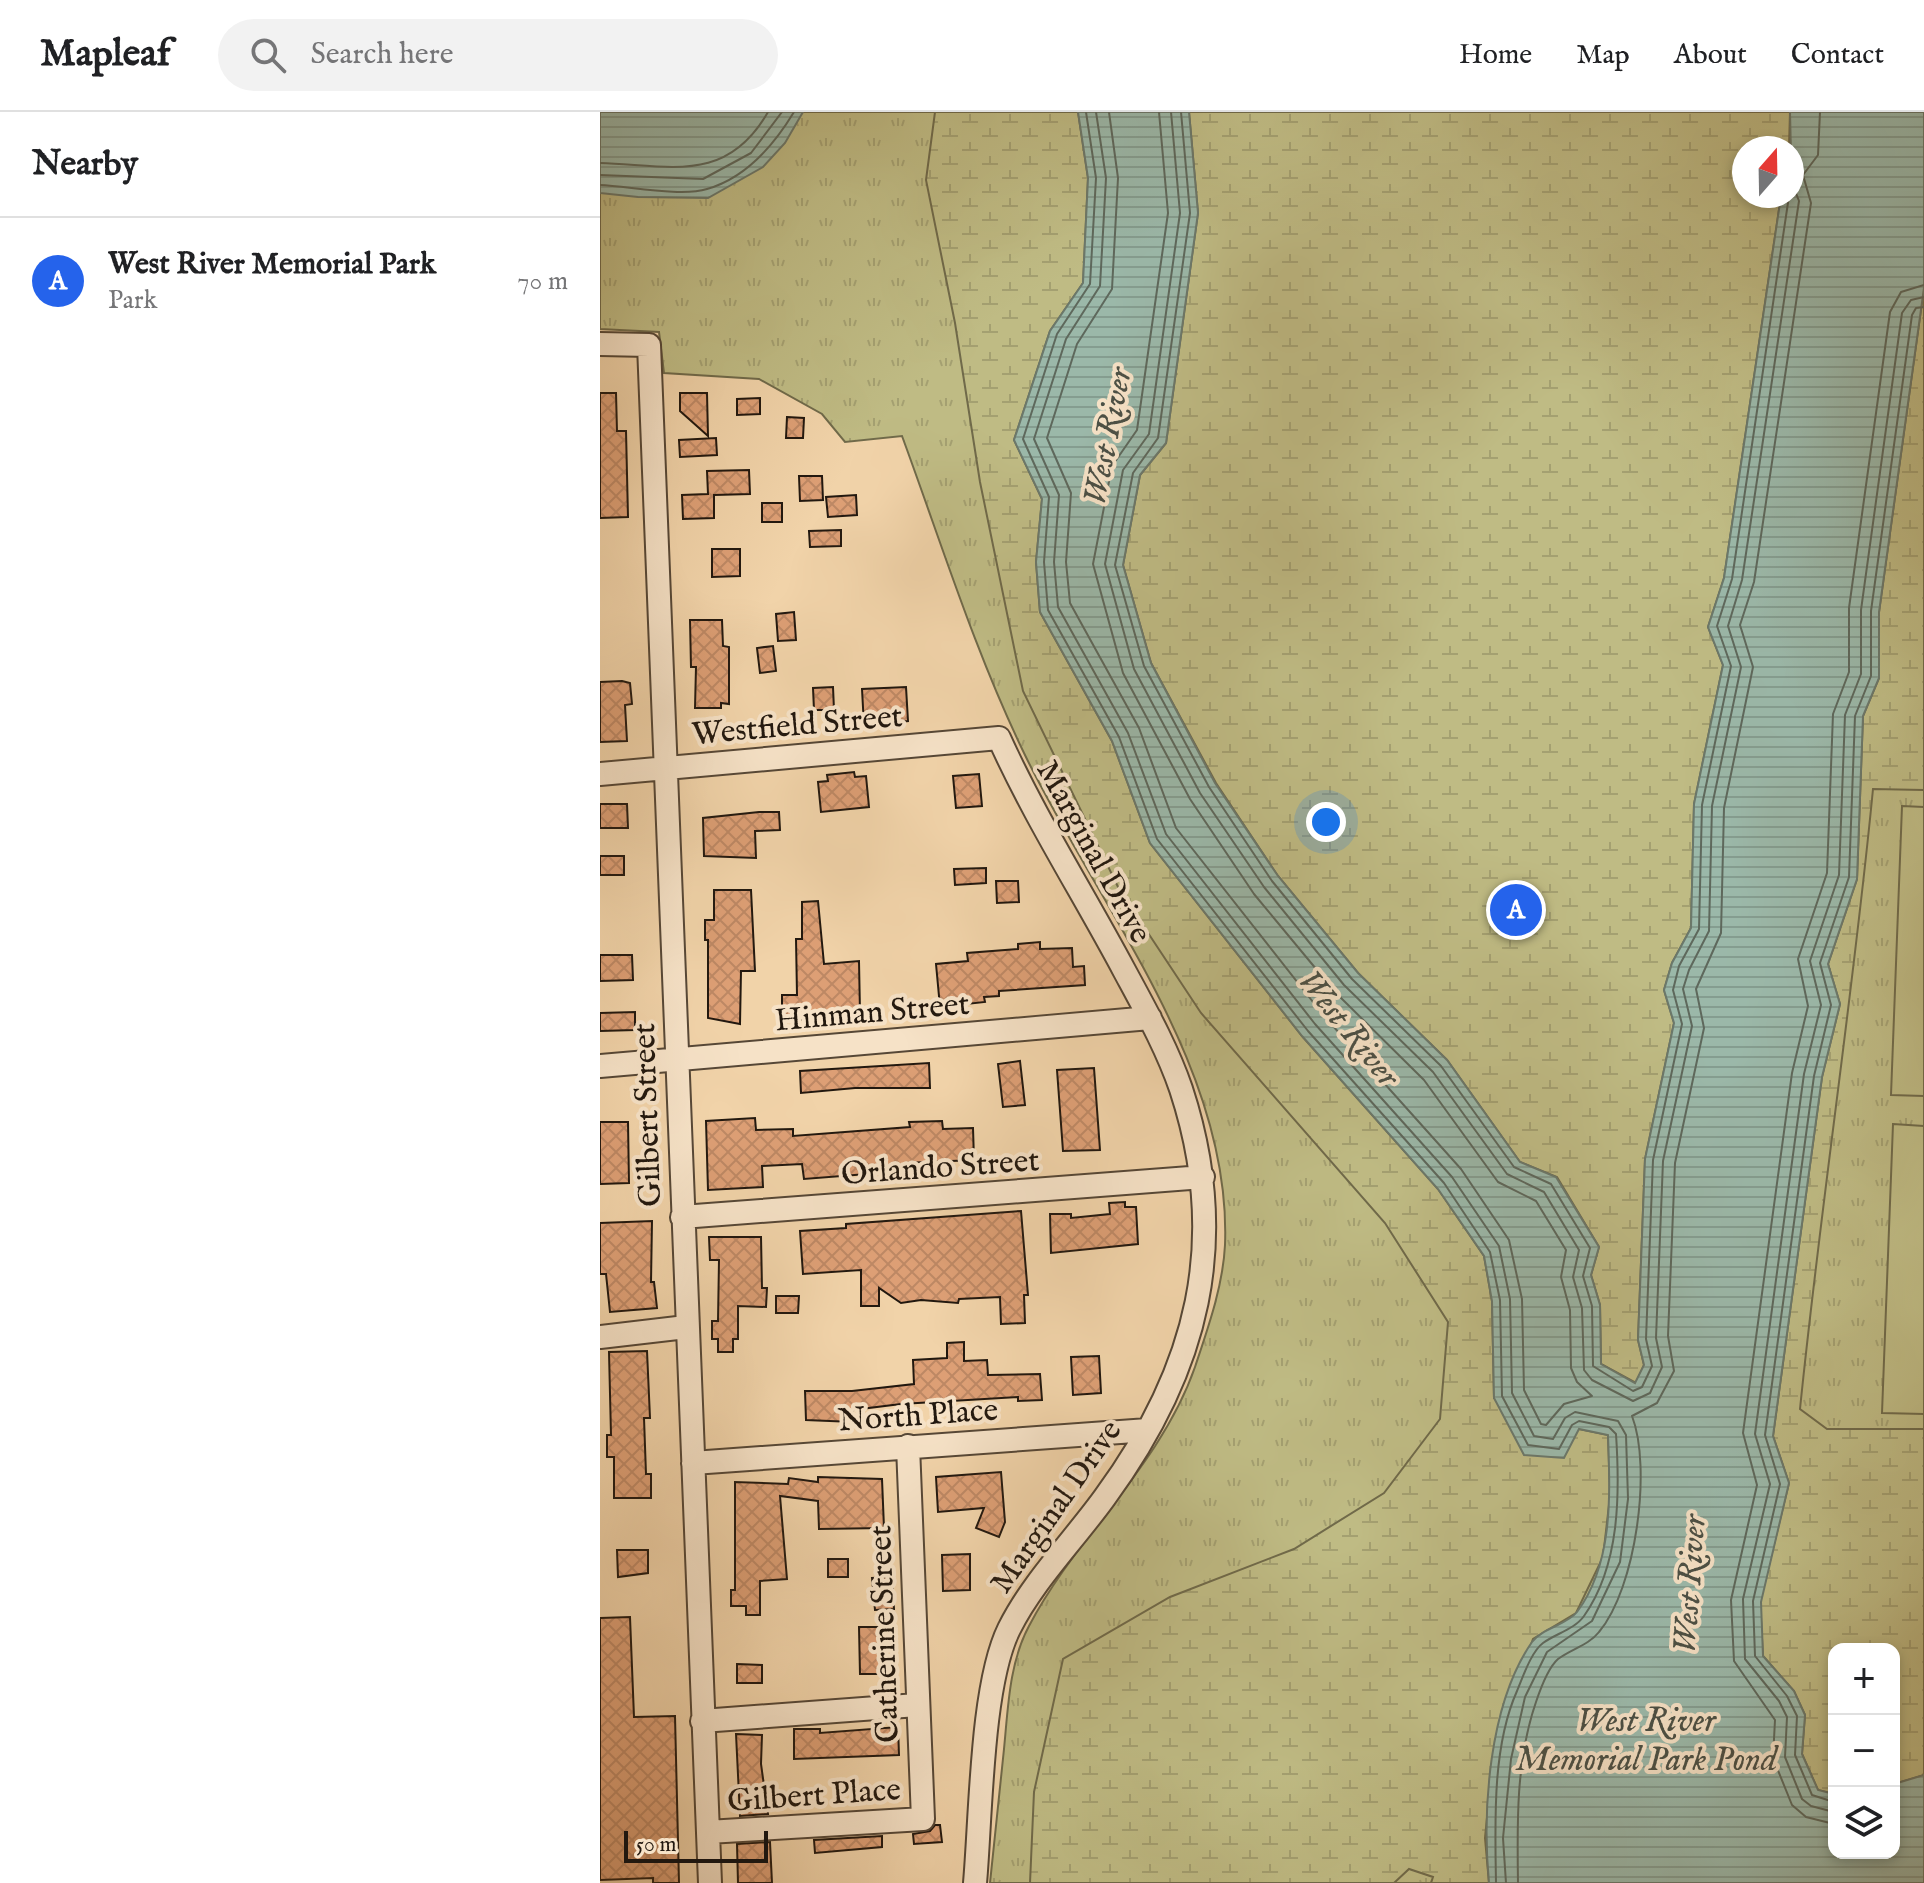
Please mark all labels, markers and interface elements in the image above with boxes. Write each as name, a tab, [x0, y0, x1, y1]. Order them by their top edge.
search box	[218, 19, 778, 91]
text: Mapleaf	[40, 31, 170, 79]
icon: search	[246, 33, 290, 77]
text: Search here	[310, 36, 453, 74]
text: Home	[1459, 38, 1532, 73]
text: Map	[1576, 38, 1630, 73]
text: About	[1674, 38, 1747, 73]
text: Contact	[1791, 38, 1884, 73]
north arrow	[1732, 136, 1804, 208]
text: Nearby	[32, 143, 138, 186]
text: West River Memorial Park	[108, 246, 436, 284]
text: A	[49, 265, 67, 298]
text: 70 m	[517, 265, 568, 298]
text: Park	[108, 284, 157, 317]
water label: West River	[1074, 363, 1143, 509]
street label: Westfield Street	[690, 697, 904, 756]
street label: Marginal Drive	[1026, 754, 1160, 951]
your location	[1306, 802, 1346, 842]
pin: A	[1490, 880, 1542, 940]
water label: West River	[1288, 961, 1410, 1097]
street label: Hinman Street	[773, 985, 971, 1042]
street label: Gilbert Street	[625, 1022, 672, 1207]
street label: Orlando Street	[840, 1141, 1041, 1196]
street label: North Place	[837, 1390, 1000, 1443]
street label: Marginal Drive	[982, 1413, 1132, 1602]
water label: West River	[1664, 1512, 1717, 1655]
street label: Catherine Street	[861, 1524, 910, 1743]
map controls	[1828, 1643, 1900, 1859]
button: +	[1828, 1643, 1900, 1715]
water label: West River Memorial Park Pond	[1515, 1700, 1779, 1782]
button: −	[1828, 1715, 1900, 1787]
street label: Gilbert Place	[726, 1770, 902, 1823]
button: layers	[1828, 1787, 1900, 1859]
scale bar	[624, 1827, 768, 1863]
text: 50 m	[636, 1831, 677, 1859]

